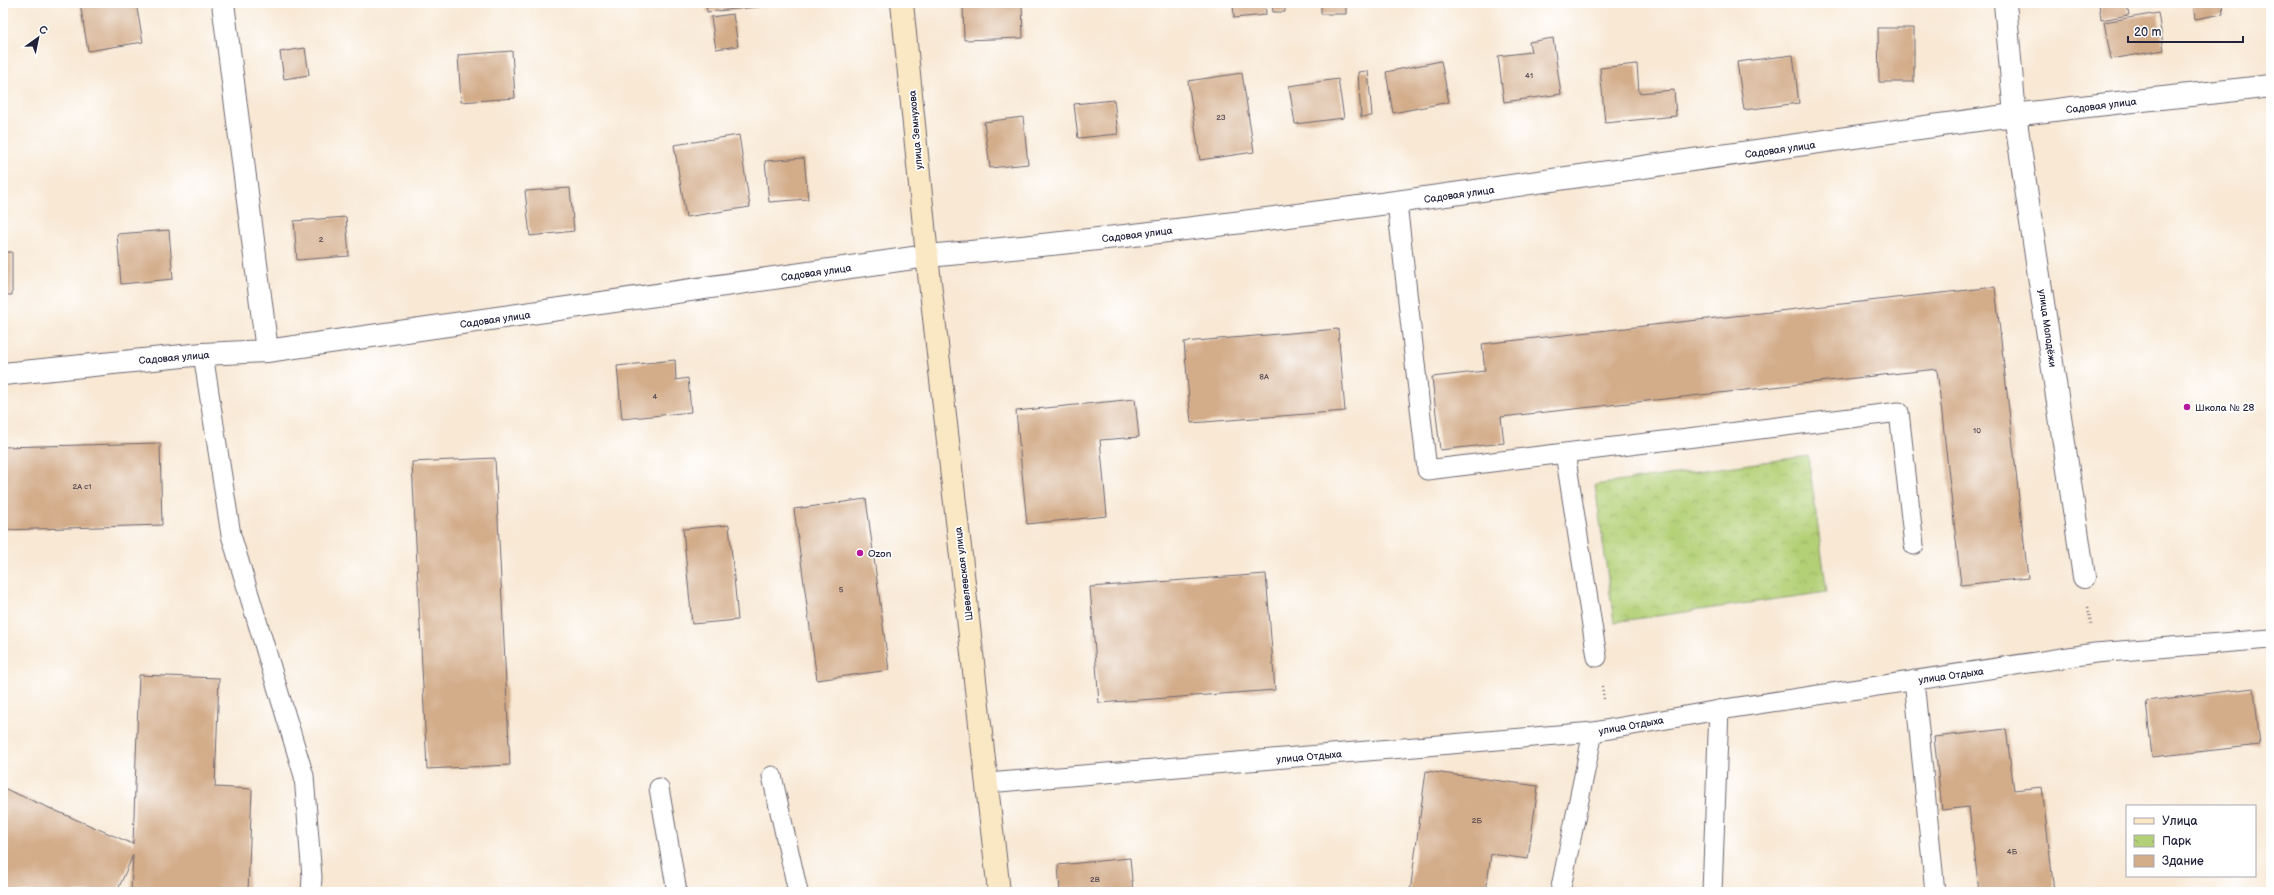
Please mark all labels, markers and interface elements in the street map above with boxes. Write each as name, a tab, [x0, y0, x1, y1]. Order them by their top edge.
north arrow	[18, 18, 58, 58]
scale bar	[2128, 18, 2243, 44]
text: С	[36, 22, 50, 38]
text: 20 m	[2134, 25, 2161, 40]
house number: 41	[1525, 71, 1533, 80]
street label: улица Земнухова	[907, 90, 925, 170]
street label: Садовая улица	[2065, 96, 2137, 116]
house number: 23	[1216, 113, 1226, 122]
street label: Садовая улица	[1744, 139, 1816, 161]
street label: Садовая улица	[1423, 184, 1495, 206]
street label: Садовая улица	[1101, 225, 1173, 245]
house number: 2	[319, 235, 324, 244]
street label: Садовая улица	[780, 262, 852, 284]
street label: улица Молодёжи	[2036, 288, 2058, 368]
street label: Садовая улица	[459, 309, 531, 331]
street label: Садовая улица	[138, 349, 210, 367]
house number: 8А	[1259, 372, 1269, 381]
house number: 4	[653, 392, 658, 401]
marker: Школа № 28	[2182, 402, 2192, 412]
place label: Школа № 28	[2195, 402, 2255, 414]
house number: 10	[1973, 426, 1981, 435]
house number: 2А с1	[73, 482, 91, 491]
street label: Шевелевская улица	[952, 526, 976, 621]
marker: Ozon	[855, 548, 865, 558]
place label: Ozon	[868, 548, 892, 560]
house number: 5	[839, 585, 844, 594]
street label: улица Отдыха	[1918, 665, 1985, 687]
street label: улица Отдыха	[1598, 714, 1665, 738]
street label: улица Отдыха	[1276, 748, 1342, 766]
legend	[2126, 805, 2256, 877]
text: Улица	[2162, 814, 2198, 829]
house number: 2Б	[1472, 816, 1483, 825]
text: Парк	[2162, 834, 2192, 849]
house number: 4Б	[2007, 847, 2018, 856]
text: Здание	[2162, 854, 2204, 869]
house number: 2В	[1090, 875, 1100, 884]

